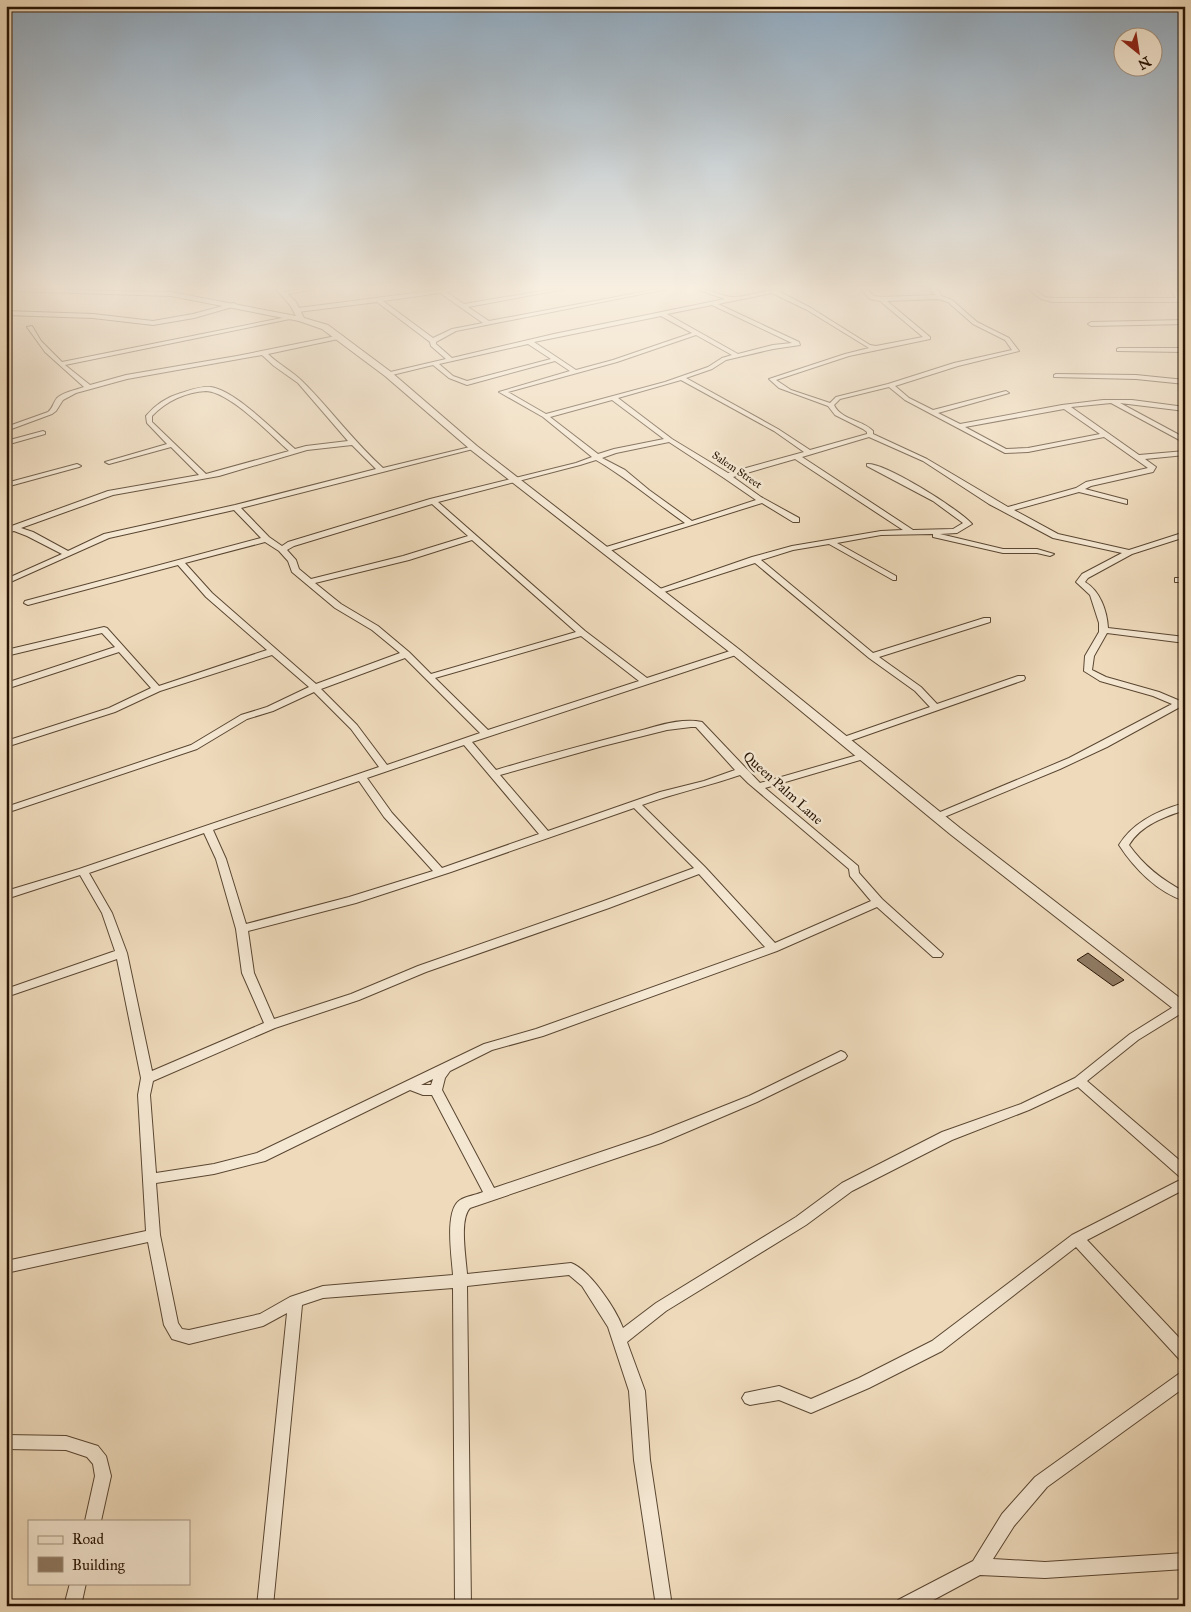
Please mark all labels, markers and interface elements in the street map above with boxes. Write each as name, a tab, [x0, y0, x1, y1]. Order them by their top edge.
north arrow	[1114, 28, 1164, 78]
text: N	[1135, 52, 1154, 73]
street label: Salem Street	[710, 449, 765, 492]
street label: Queen Palm Lane	[740, 748, 827, 828]
legend	[28, 1520, 190, 1584]
text: Road	[72, 1530, 104, 1548]
text: Building	[72, 1556, 126, 1574]

